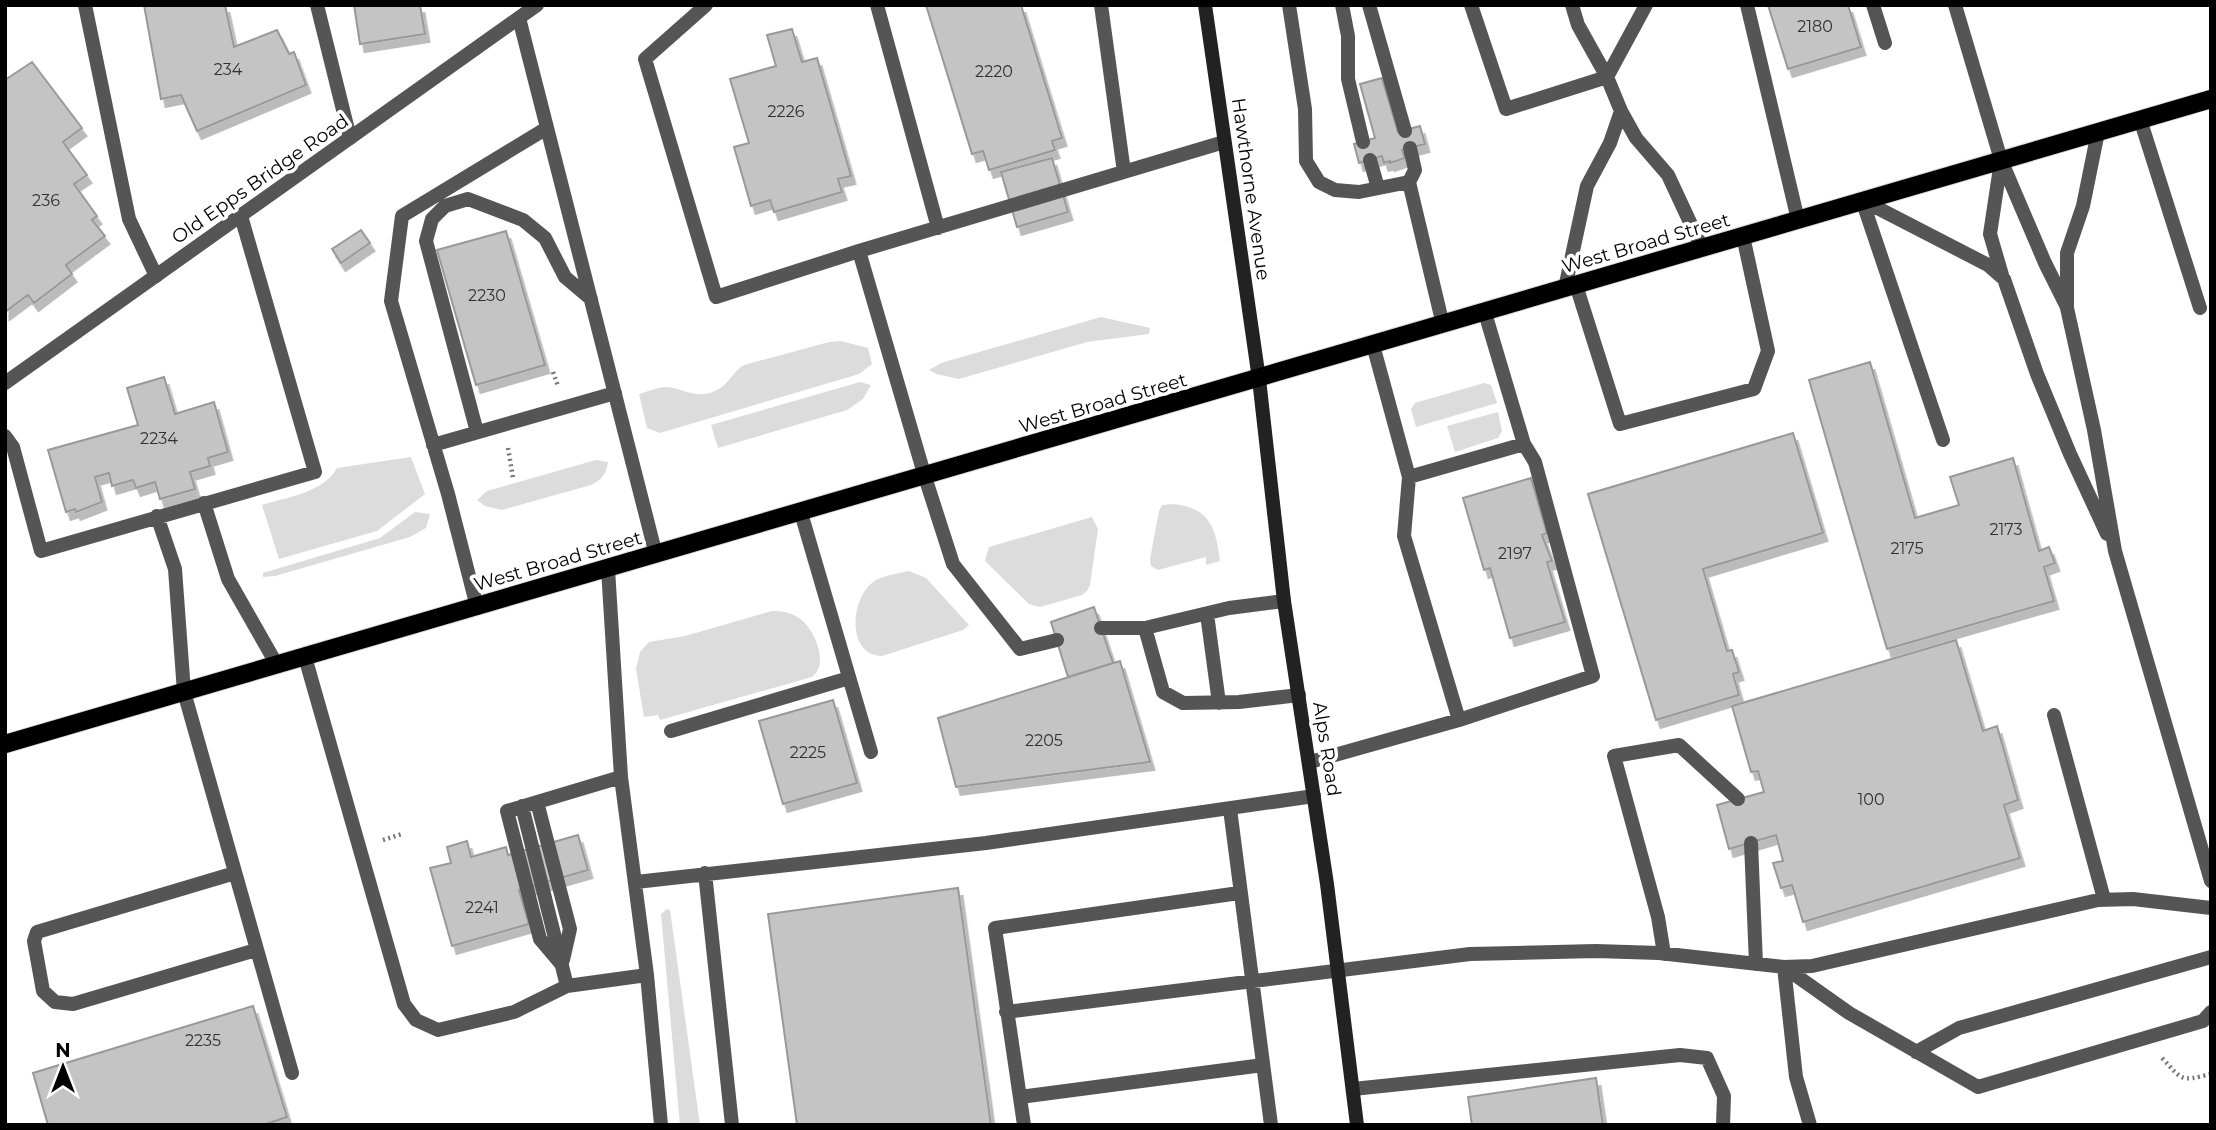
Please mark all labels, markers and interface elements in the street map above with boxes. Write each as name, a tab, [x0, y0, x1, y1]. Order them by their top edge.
house number: 2180	[1797, 17, 1833, 36]
house number: 234	[214, 60, 243, 79]
house number: 2220	[975, 62, 1013, 81]
street label: Hawthorne Avenue	[1227, 96, 1275, 282]
house number: 2226	[768, 102, 805, 121]
street label: Old Epps Bridge Road	[167, 109, 353, 249]
house number: 236	[32, 191, 60, 210]
street label: West Broad Street	[1559, 208, 1733, 278]
house number: 2230	[468, 286, 506, 305]
street label: West Broad Street	[1016, 368, 1190, 438]
house number: 2234	[140, 429, 178, 448]
house number: 2173	[1989, 520, 2023, 539]
street label: West Broad Street	[471, 526, 645, 596]
house number: 2175	[1890, 539, 1924, 558]
house number: 2197	[1498, 544, 1532, 563]
street label: Alps Road	[1308, 700, 1346, 798]
house number: 2205	[1025, 731, 1063, 750]
house number: 2225	[790, 743, 826, 762]
house number: 100	[1858, 790, 1884, 809]
house number: 2241	[465, 898, 499, 917]
house number: 2235	[185, 1031, 221, 1050]
north arrow	[28, 1032, 98, 1102]
text: N	[55, 1039, 71, 1062]

